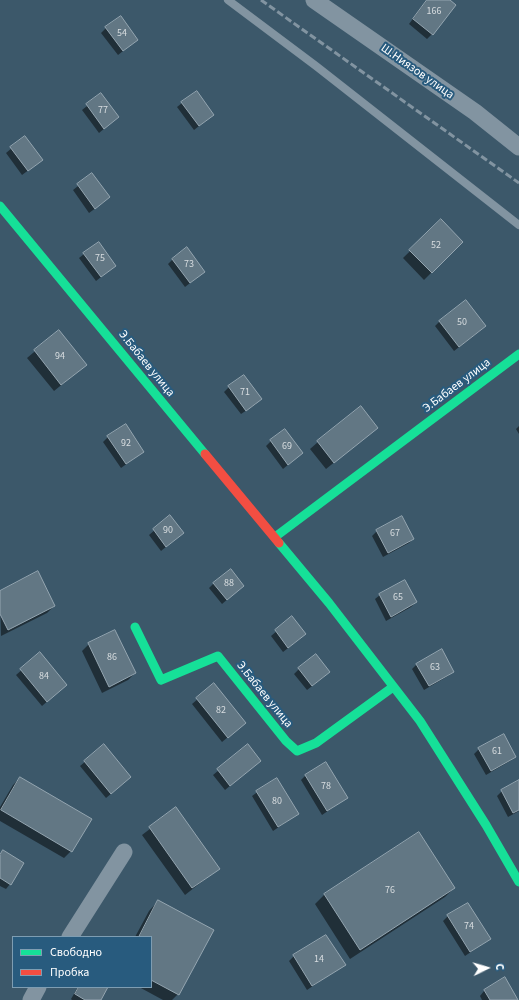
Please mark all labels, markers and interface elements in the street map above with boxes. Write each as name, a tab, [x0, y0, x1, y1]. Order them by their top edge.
house number: 166	[427, 6, 441, 18]
house number: 54	[117, 28, 127, 40]
street label: Ш.Ниязов улица	[378, 41, 456, 103]
house number: 77	[98, 105, 108, 117]
house number: 52	[431, 240, 441, 252]
house number: 75	[95, 253, 105, 265]
house number: 73	[184, 259, 194, 271]
house number: 50	[457, 317, 467, 329]
street label: Э.Бабаев улица	[115, 328, 177, 400]
house number: 94	[55, 351, 65, 363]
street label: Э.Бабаев улица	[420, 356, 494, 416]
house number: 71	[240, 387, 250, 399]
house number: 92	[121, 438, 131, 450]
house number: 69	[282, 441, 292, 453]
house number: 90	[163, 525, 173, 537]
house number: 67	[390, 528, 400, 540]
house number: 88	[224, 578, 234, 590]
house number: 65	[393, 592, 403, 604]
house number: 86	[107, 652, 117, 664]
street label: Э.Бабаев улица	[233, 659, 295, 731]
house number: 63	[430, 662, 440, 674]
house number: 84	[39, 671, 49, 683]
house number: 82	[216, 705, 226, 717]
house number: 61	[492, 746, 502, 758]
house number: 78	[321, 781, 331, 793]
house number: 80	[272, 796, 282, 808]
house number: 76	[385, 885, 395, 897]
house number: 74	[464, 921, 474, 933]
legend	[12, 936, 152, 988]
text: Свободно	[50, 944, 102, 961]
north arrow	[467, 948, 507, 988]
house number: 14	[314, 954, 324, 966]
text: С	[492, 963, 507, 971]
text: Пробка	[50, 964, 89, 981]

